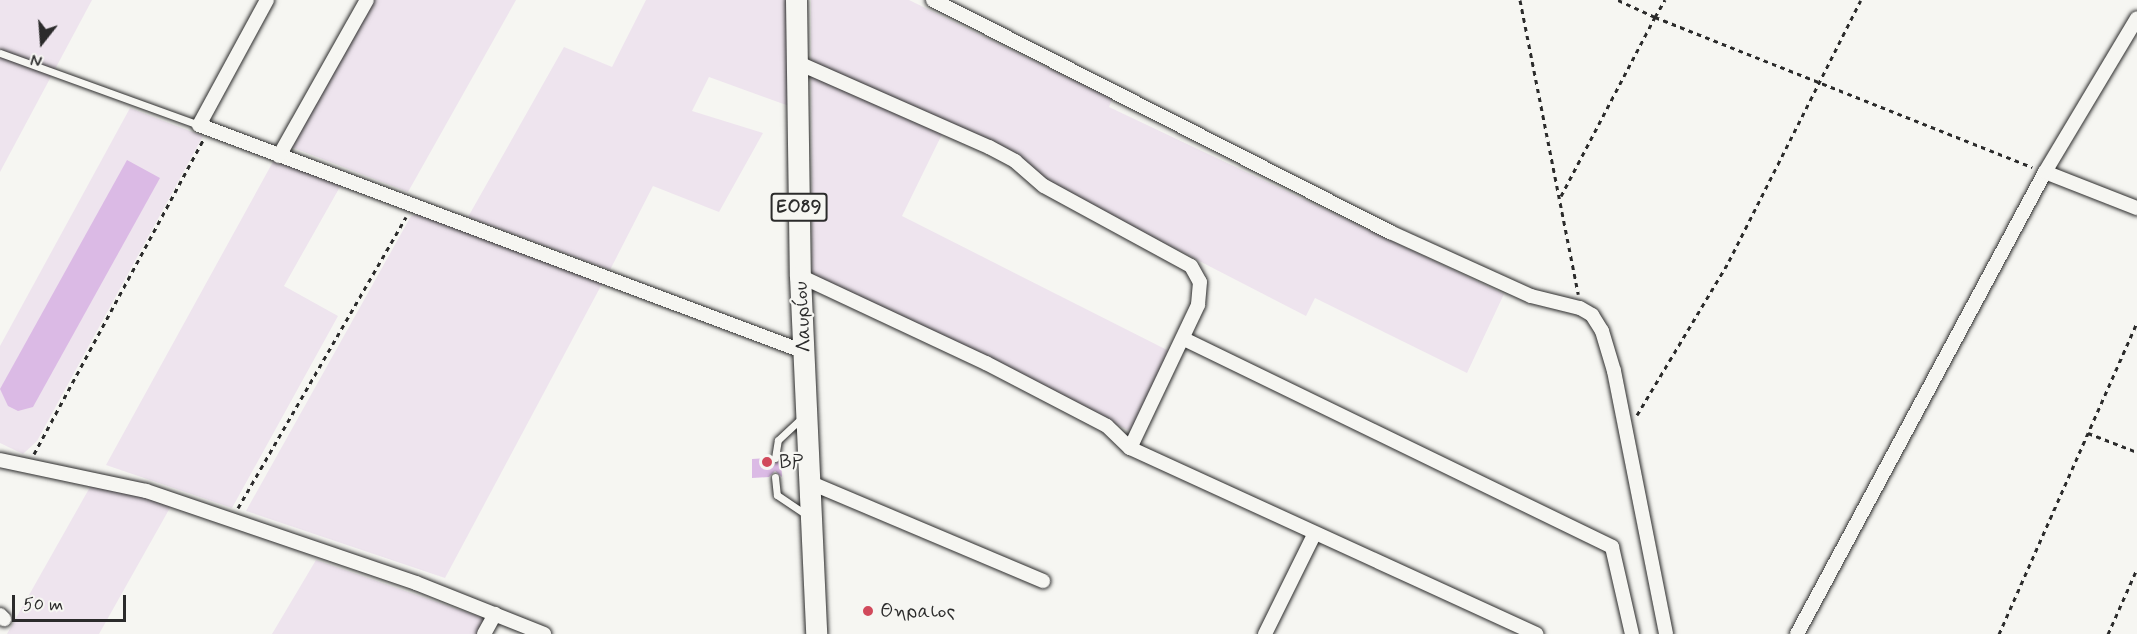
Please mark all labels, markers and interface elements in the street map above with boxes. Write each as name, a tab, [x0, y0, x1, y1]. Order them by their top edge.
north arrow	[12, 12, 72, 72]
text: N	[28, 48, 45, 71]
road number: ΕΟ89	[770, 192, 828, 222]
street label: Λαυρίου	[789, 281, 817, 353]
place label: BP	[779, 450, 803, 474]
marker: BP	[760, 455, 774, 469]
scale bar	[15, 583, 129, 621]
text: 50 m	[23, 593, 63, 617]
place label: Θηραιος	[880, 599, 955, 623]
marker: Θηραιος	[861, 604, 875, 618]

